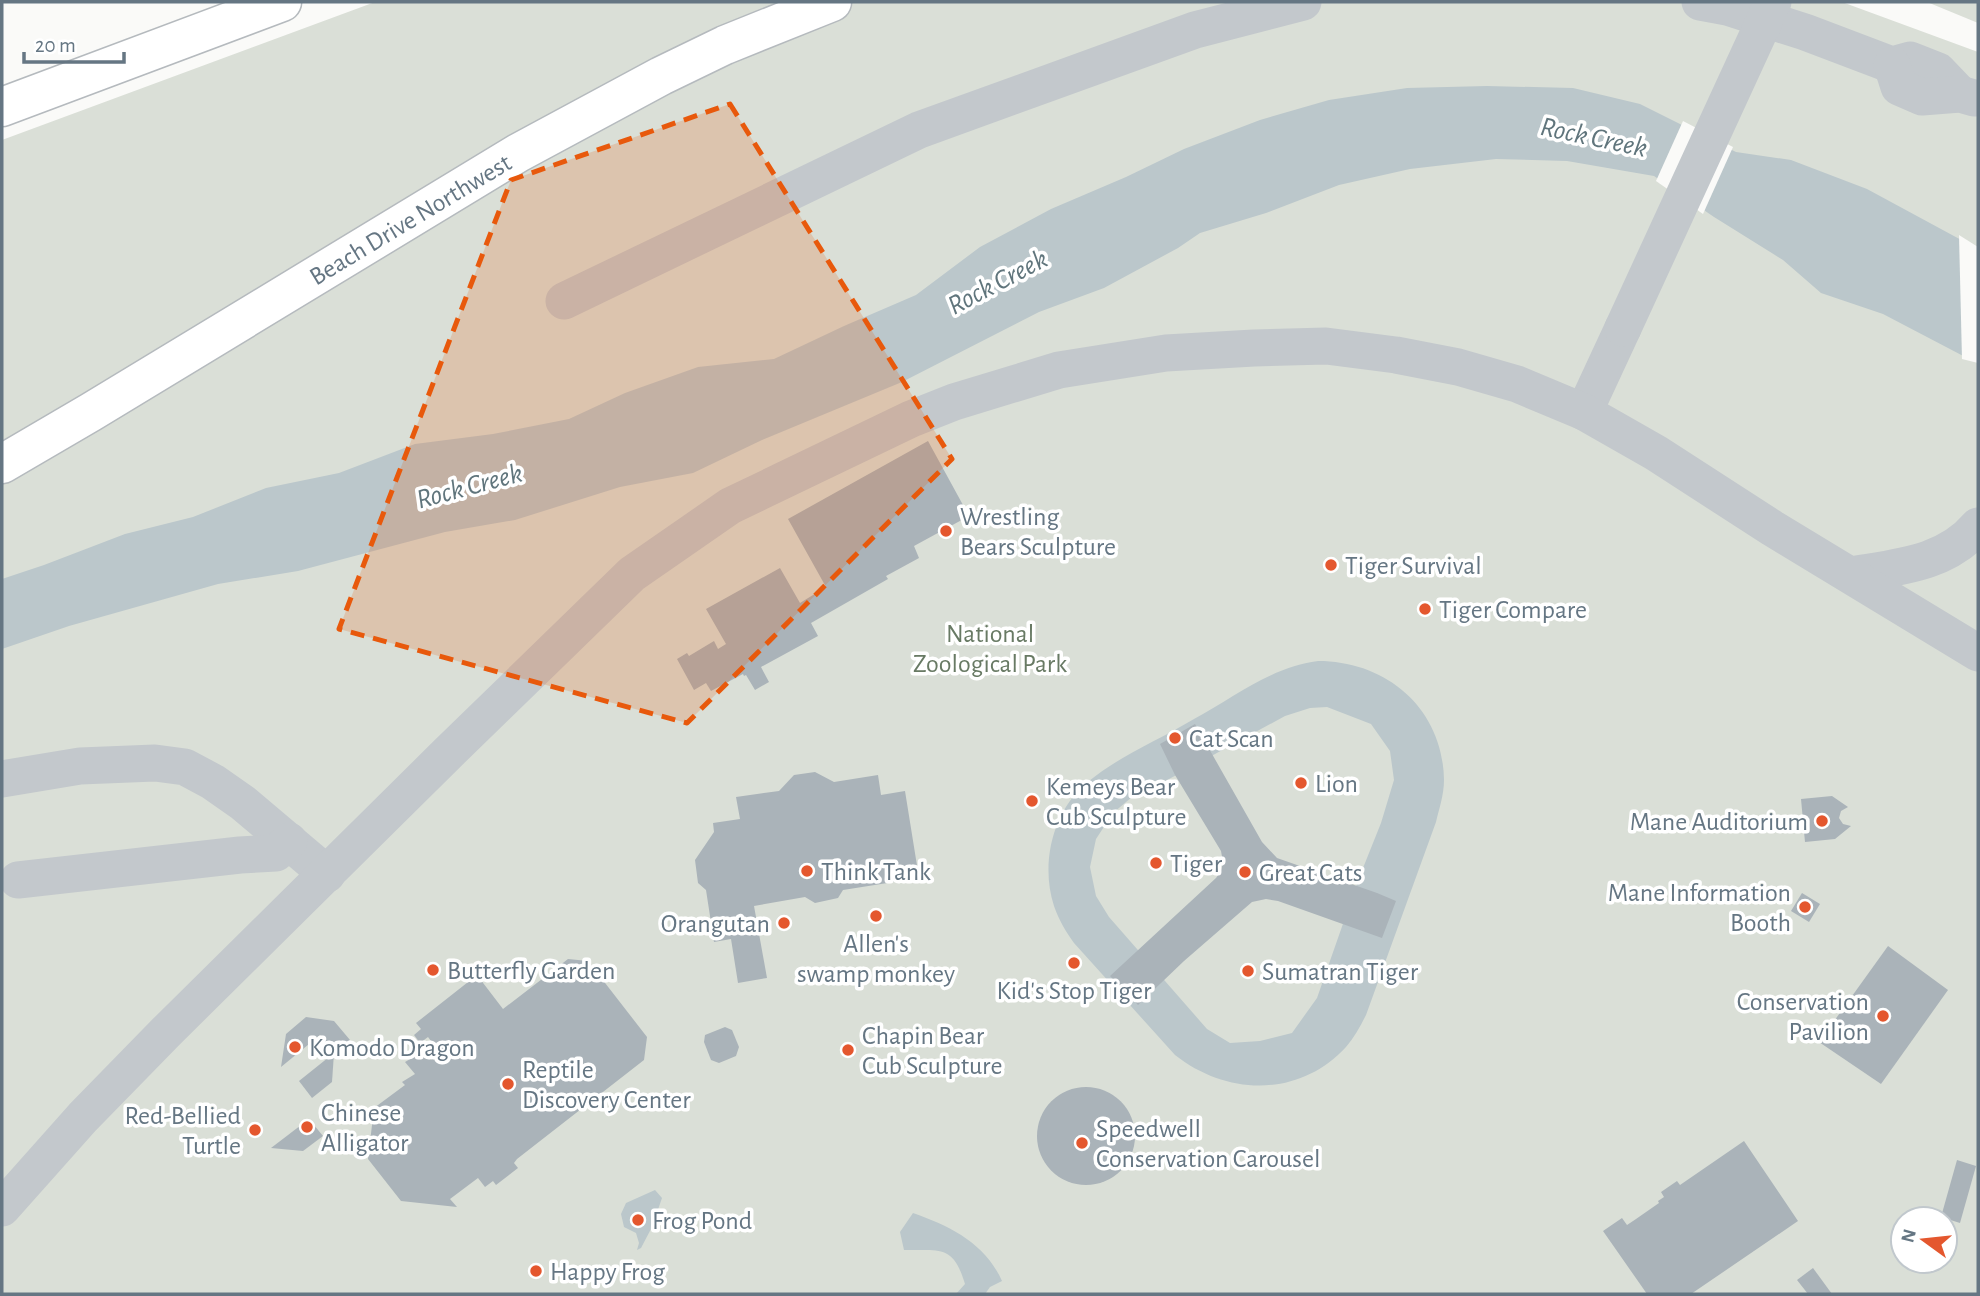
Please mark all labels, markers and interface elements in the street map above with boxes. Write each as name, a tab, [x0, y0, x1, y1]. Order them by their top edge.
scale bar	[24, 21, 124, 65]
text: 20 m	[35, 35, 76, 56]
water label: Rock Creek	[1538, 113, 1650, 163]
street label: Beach Drive Northwest	[305, 149, 516, 290]
water label: Rock Creek	[944, 245, 1052, 321]
water label: Rock Creek	[414, 459, 526, 514]
place label: Wrestling Bears Sculpture	[960, 504, 1116, 560]
marker: Wrestling Bears Sculpture	[938, 523, 954, 539]
place label: Tiger Survival	[1345, 553, 1482, 579]
marker: Tiger Survival	[1323, 557, 1339, 573]
place label: Tiger Compare	[1439, 597, 1587, 623]
marker: Tiger Compare	[1417, 601, 1433, 617]
park label: National Zoological Park	[913, 621, 1067, 677]
place label: Cat Scan	[1189, 726, 1274, 752]
marker: Cat Scan	[1167, 730, 1183, 746]
place label: Lion	[1315, 771, 1358, 797]
place label: Kemeys Bear Cub Sculpture	[1046, 774, 1186, 830]
marker: Lion	[1293, 775, 1309, 791]
marker: Kemeys Bear Cub Sculpture	[1024, 793, 1040, 809]
place label: Mane Auditorium	[1630, 809, 1808, 835]
marker: Mane Auditorium	[1814, 813, 1830, 829]
place label: Tiger	[1170, 851, 1223, 877]
marker: Tiger	[1148, 855, 1164, 871]
place label: Think Tank	[821, 859, 931, 885]
place label: Great Cats	[1259, 860, 1362, 886]
marker: Think Tank	[799, 863, 815, 879]
marker: Great Cats	[1237, 864, 1253, 880]
place label: Mane Information Booth	[1608, 880, 1791, 936]
marker: Mane Information Booth	[1797, 899, 1813, 915]
marker: Allen's swamp monkey	[868, 908, 884, 924]
place label: Orangutan	[661, 911, 770, 937]
marker: Orangutan	[776, 915, 792, 931]
place label: Allen's swamp monkey	[797, 931, 955, 987]
marker: Kid's Stop Tiger	[1066, 955, 1082, 971]
place label: Butterfly Garden	[447, 958, 615, 984]
place label: Sumatran Tiger	[1262, 959, 1419, 985]
marker: Butterfly Garden	[425, 962, 441, 978]
marker: Sumatran Tiger	[1240, 963, 1256, 979]
place label: Kid's Stop Tiger	[997, 978, 1152, 1004]
place label: Conservation Pavilion	[1737, 989, 1869, 1045]
marker: Conservation Pavilion	[1875, 1008, 1891, 1024]
place label: Chapin Bear Cub Sculpture	[862, 1023, 1002, 1079]
place label: Komodo Dragon	[309, 1035, 475, 1061]
marker: Komodo Dragon	[287, 1039, 303, 1055]
marker: Chapin Bear Cub Sculpture	[840, 1042, 856, 1058]
place label: Reptile Discovery Center	[522, 1057, 691, 1113]
marker: Reptile Discovery Center	[500, 1076, 516, 1092]
place label: Chinese Alligator	[321, 1100, 409, 1156]
place label: Red-Bellied Turtle	[125, 1103, 241, 1159]
place label: Speedwell Conservation Carousel	[1096, 1116, 1320, 1172]
marker: Chinese Alligator	[299, 1119, 315, 1135]
marker: Red-Bellied Turtle	[247, 1122, 263, 1138]
marker: Speedwell Conservation Carousel	[1074, 1135, 1090, 1151]
north arrow	[1889, 1205, 1959, 1275]
place label: Frog Pond	[652, 1208, 752, 1234]
marker: Frog Pond	[630, 1212, 646, 1228]
text: N	[1898, 1227, 1920, 1245]
place label: Happy Frog	[550, 1259, 665, 1285]
marker: Happy Frog	[528, 1263, 544, 1279]

